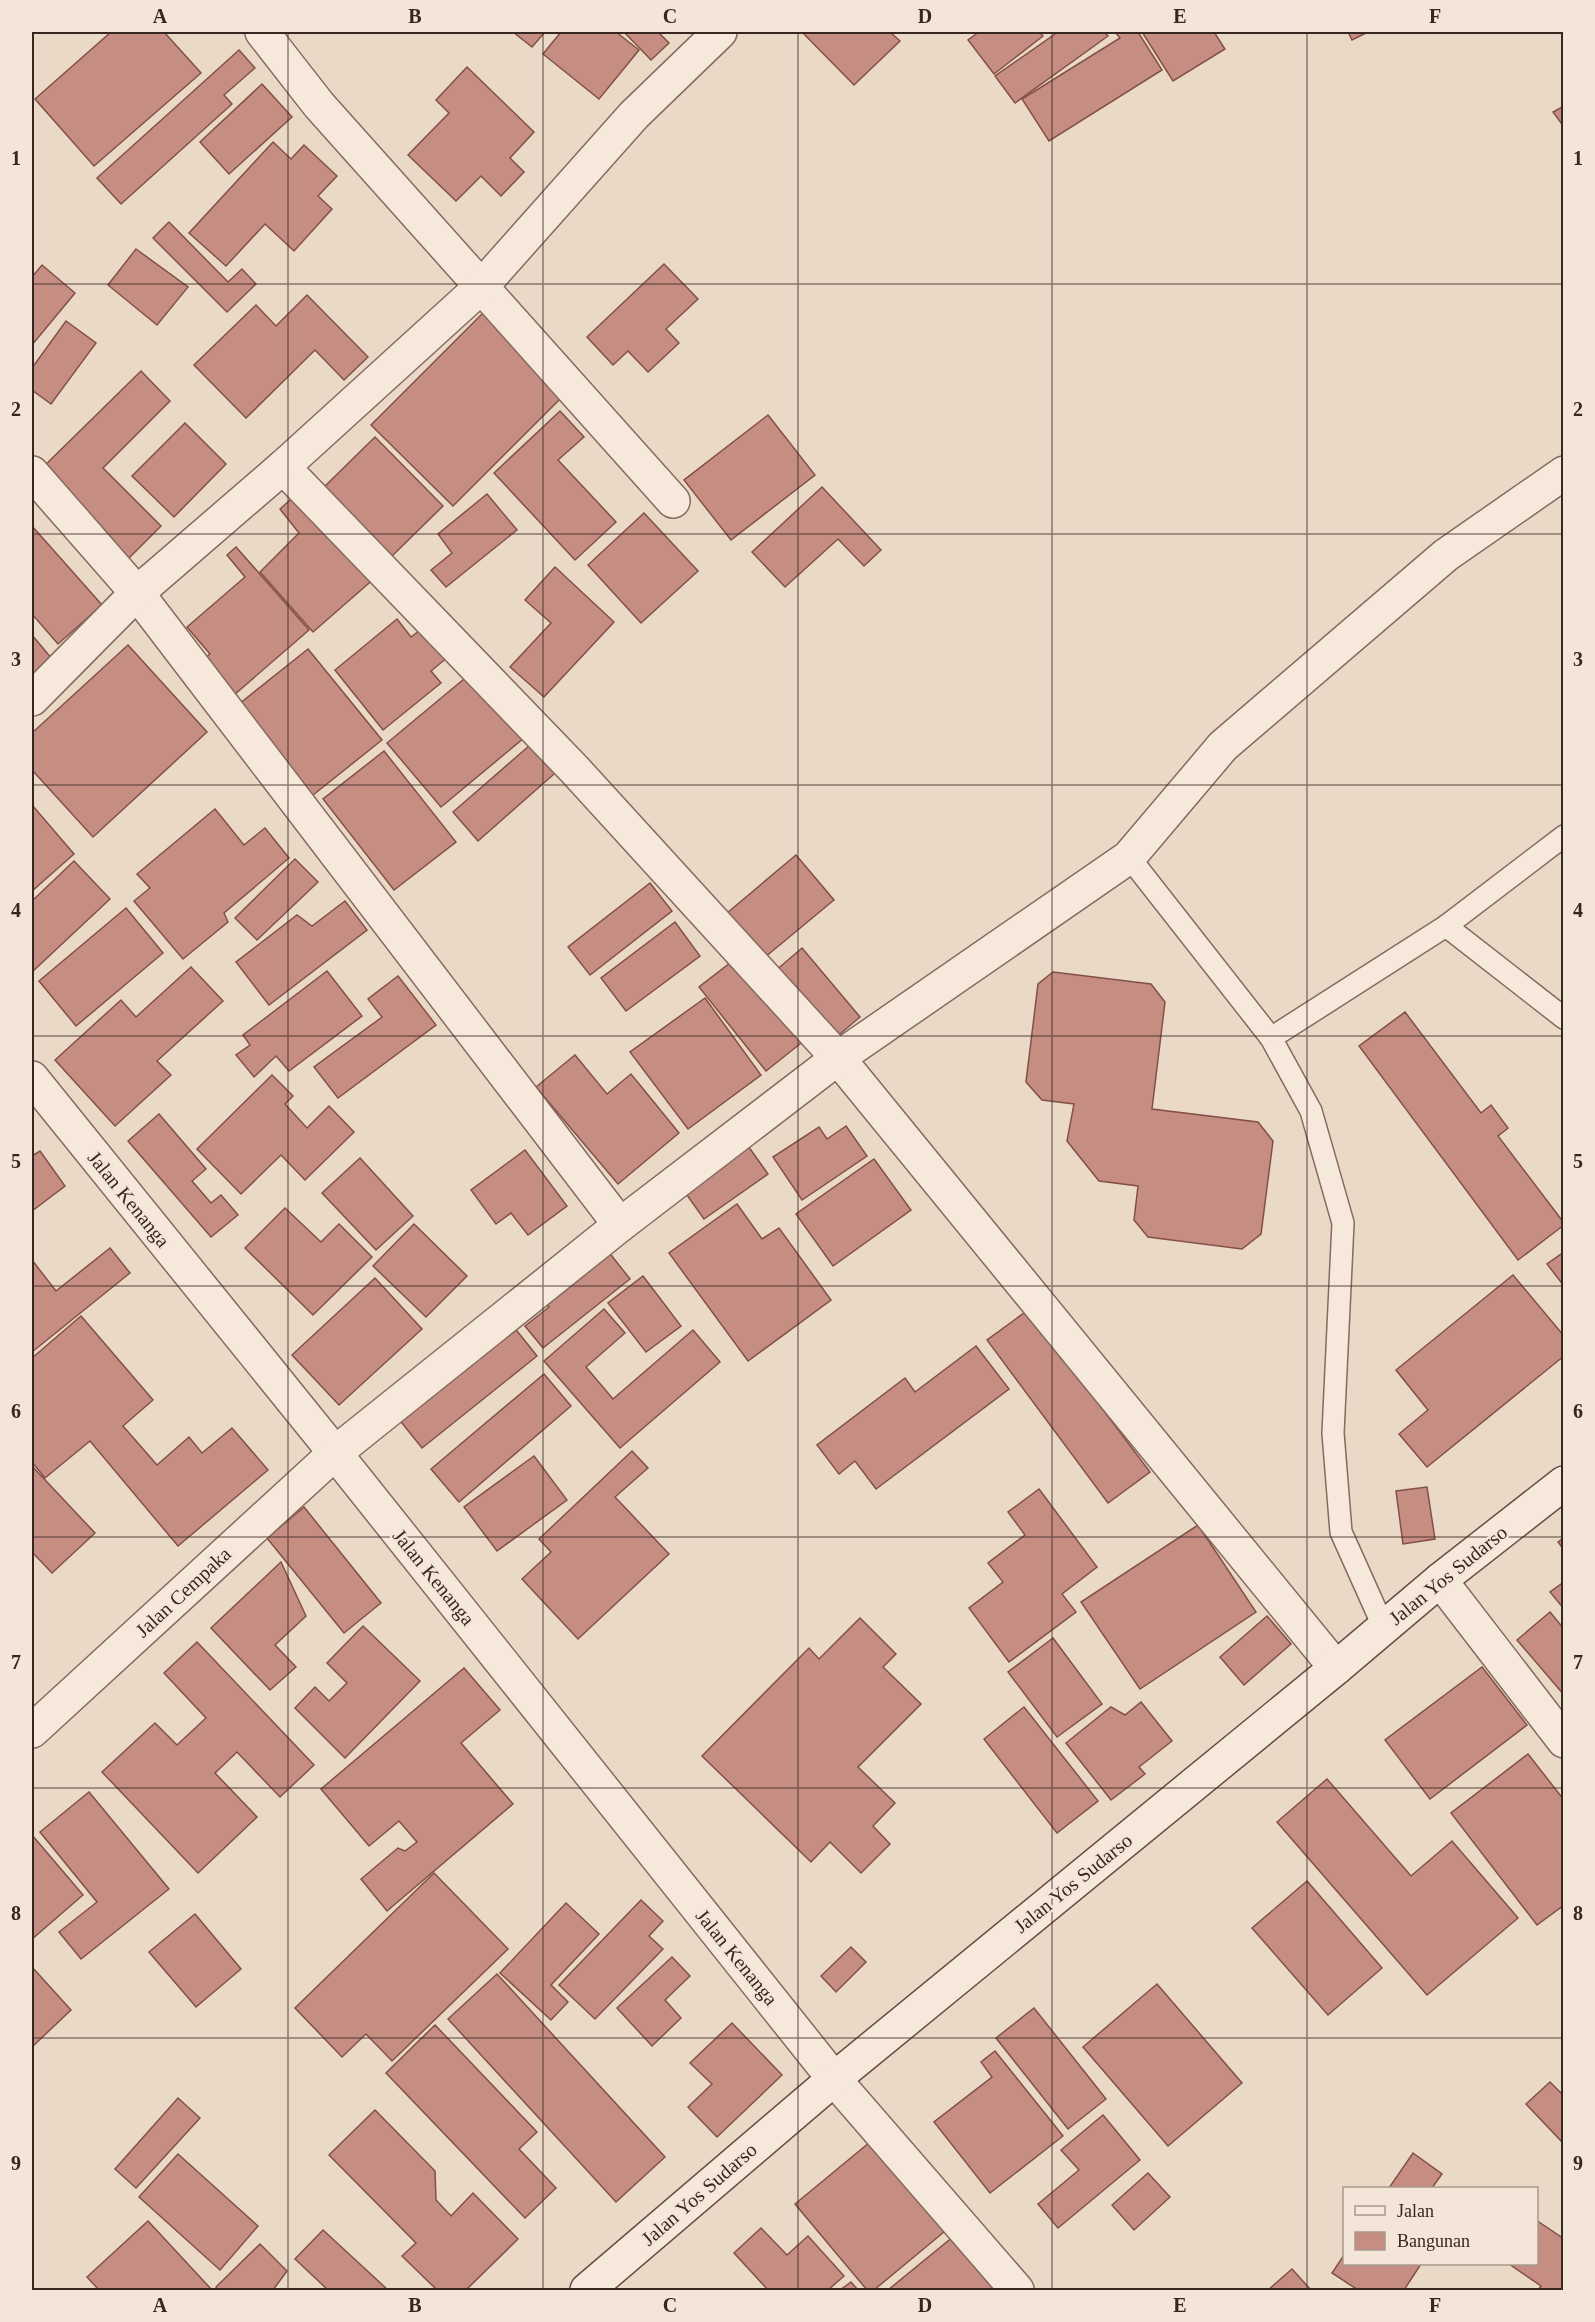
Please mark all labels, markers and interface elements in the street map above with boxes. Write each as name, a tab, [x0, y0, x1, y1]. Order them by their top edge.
text: A	[153, 5, 168, 27]
text: B	[408, 5, 422, 27]
text: C	[663, 5, 677, 27]
text: D	[918, 5, 932, 27]
text: E	[1173, 5, 1187, 27]
text: F	[1429, 5, 1441, 27]
text: 1	[11, 147, 21, 169]
text: 1	[1573, 147, 1583, 169]
text: 2	[11, 398, 21, 420]
text: 2	[1573, 398, 1583, 420]
text: 3	[11, 648, 21, 670]
text: 3	[1573, 648, 1583, 670]
text: 4	[11, 899, 21, 921]
text: 4	[1573, 899, 1583, 921]
street label: Jalan Kenanga	[83, 1147, 174, 1252]
text: 5	[11, 1150, 21, 1172]
text: 5	[1573, 1150, 1583, 1172]
text: 6	[11, 1400, 21, 1422]
text: 6	[1573, 1400, 1583, 1422]
street label: Jalan Yos Sudarso	[1385, 1521, 1511, 1629]
street label: Jalan Kenanga	[388, 1525, 479, 1630]
street label: Jalan Cempaka	[131, 1542, 236, 1642]
text: 7	[11, 1651, 21, 1673]
text: 7	[1573, 1651, 1583, 1673]
street label: Jalan Yos Sudarso	[1010, 1829, 1136, 1937]
text: 8	[11, 1902, 21, 1924]
text: 8	[1573, 1902, 1583, 1924]
street label: Jalan Kenanga	[691, 1905, 782, 2010]
street label: Jalan Yos Sudarso	[637, 2138, 761, 2250]
text: 9	[11, 2152, 21, 2174]
text: 9	[1573, 2152, 1583, 2174]
legend	[1343, 2187, 1538, 2265]
text: Jalan	[1397, 2201, 1434, 2221]
text: Bangunan	[1397, 2231, 1470, 2251]
text: A	[153, 2294, 168, 2316]
text: B	[408, 2294, 422, 2316]
text: C	[663, 2294, 677, 2316]
text: D	[918, 2294, 932, 2316]
text: E	[1173, 2294, 1187, 2316]
text: F	[1429, 2294, 1441, 2316]

